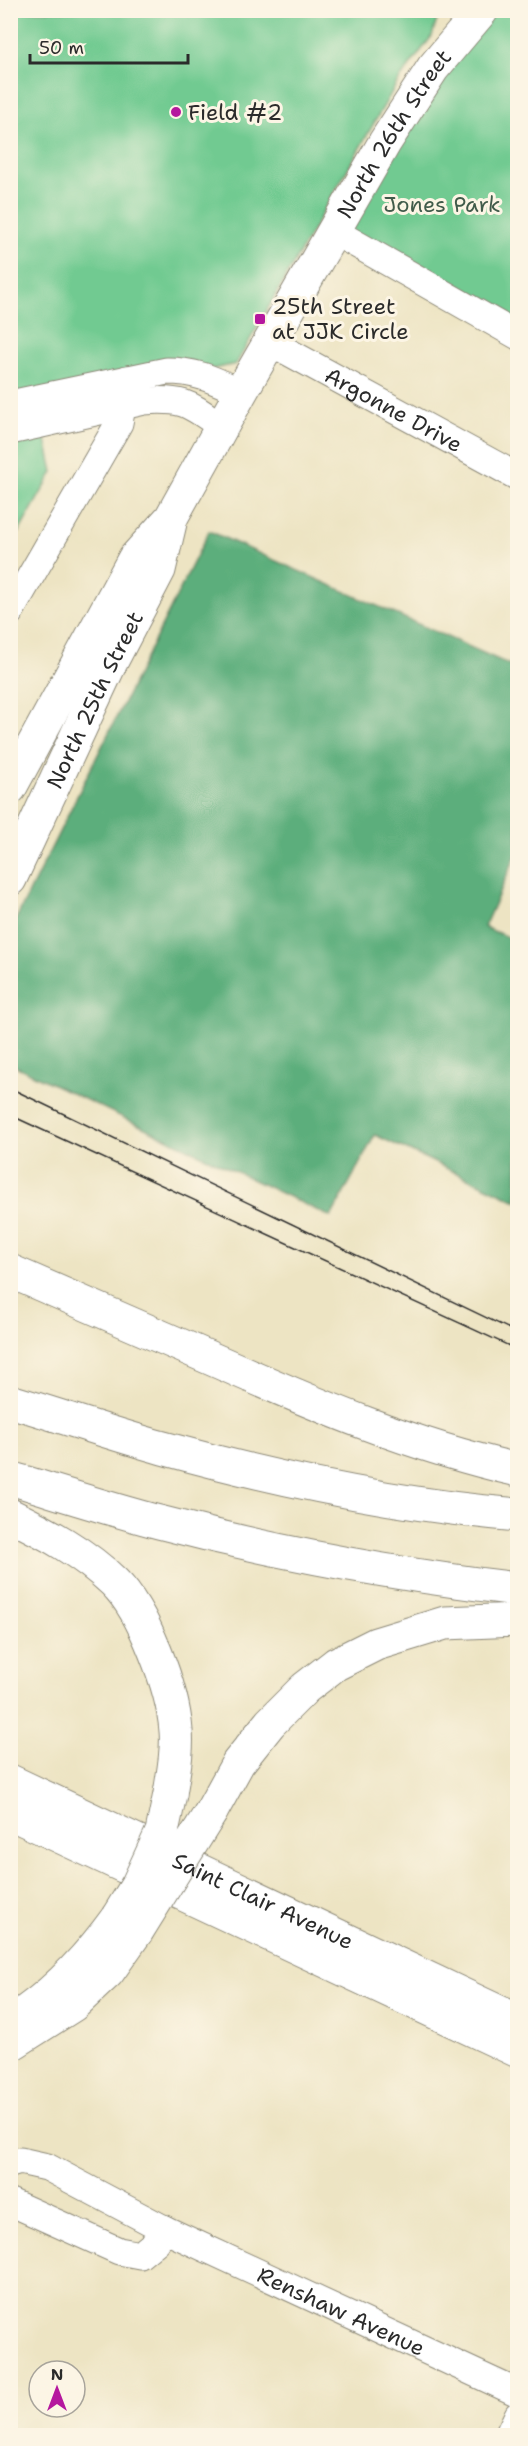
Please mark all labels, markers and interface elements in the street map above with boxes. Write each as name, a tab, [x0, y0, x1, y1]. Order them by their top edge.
scale bar	[30, 27, 188, 65]
text: 50 m	[39, 36, 84, 60]
street label: North 26th Street	[330, 43, 458, 224]
place label: Field #2	[188, 98, 282, 127]
marker: Field #2	[169, 105, 183, 119]
park label: Jones Park	[383, 190, 501, 219]
place label: 25th Street at JJK Circle	[272, 292, 409, 346]
marker: 25th Street at JJK Circle	[253, 312, 267, 326]
street label: Argonne Drive	[320, 361, 468, 459]
street label: North 25th Street	[40, 606, 150, 794]
street label: Saint Clair Avenue	[168, 1846, 358, 1956]
street label: Renshaw Avenue	[253, 2260, 430, 2363]
north arrow	[27, 2359, 87, 2419]
text: N	[51, 2364, 63, 2385]

